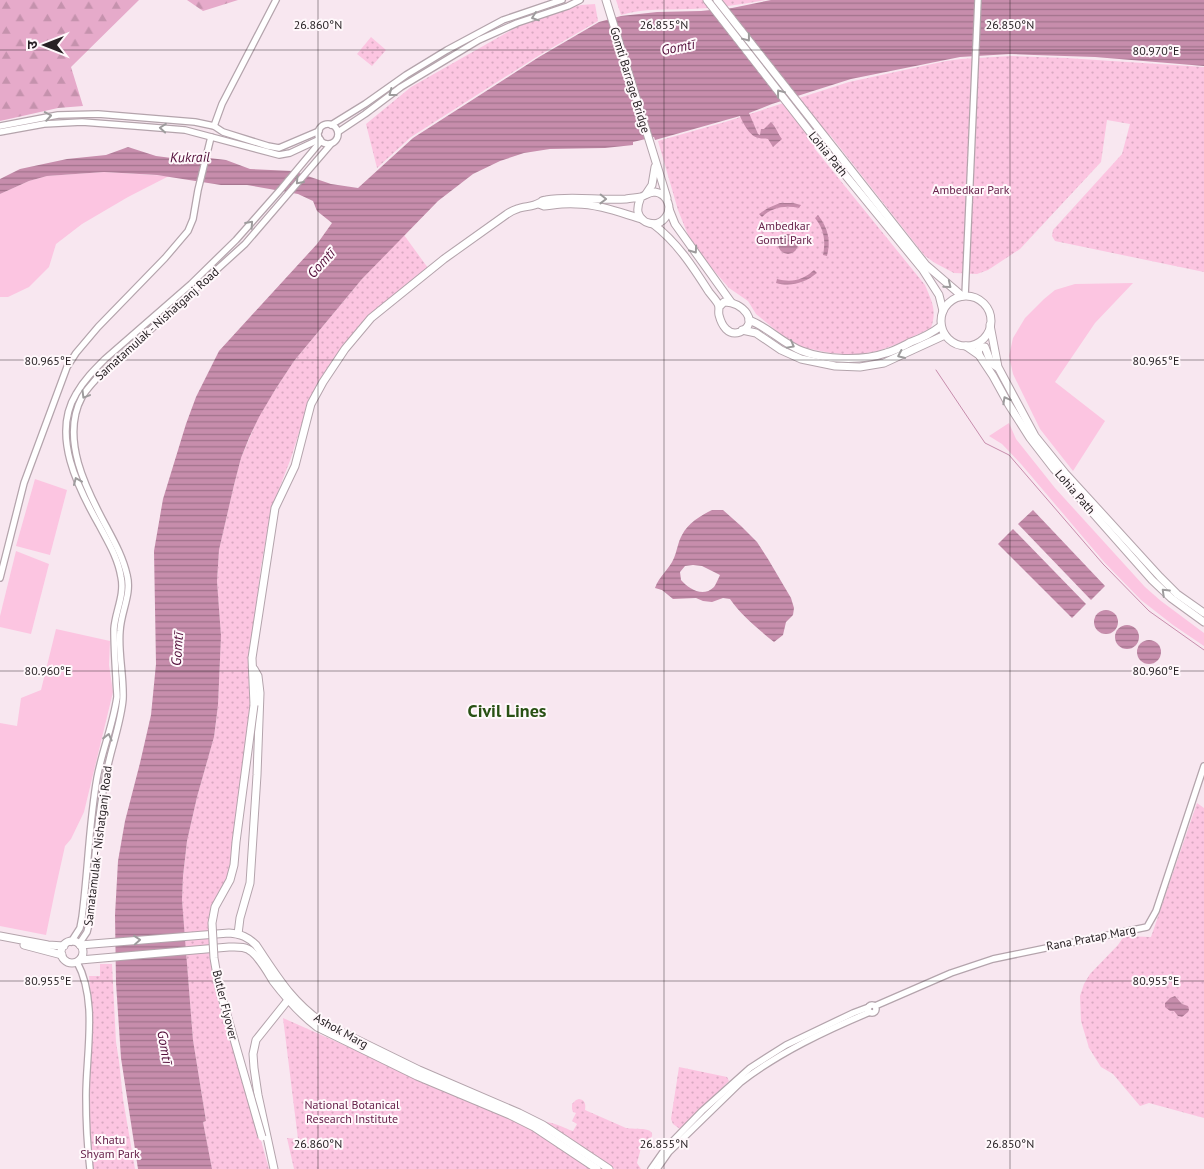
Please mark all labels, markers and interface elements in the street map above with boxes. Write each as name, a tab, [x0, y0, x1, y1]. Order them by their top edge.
one-way arrow	[531, 11, 540, 21]
text: 26.860°N	[294, 17, 342, 32]
text: 26.855°N	[640, 17, 688, 32]
text: 26.850°N	[986, 17, 1034, 32]
north arrow	[20, 20, 70, 70]
street label: Gomti Barrage Bridge	[607, 25, 654, 135]
one-way arrow	[741, 33, 750, 42]
water label: Gomtī	[660, 34, 699, 59]
text: उ	[23, 40, 41, 49]
text: 80.970°E	[1133, 43, 1179, 58]
one-way arrow	[389, 88, 398, 96]
one-way arrow	[776, 90, 785, 99]
one-way arrow	[43, 112, 52, 122]
one-way arrow	[159, 123, 167, 134]
street label: Lohia Path	[806, 128, 851, 179]
water label: Kukrail	[170, 148, 210, 166]
one-way arrow	[296, 176, 305, 185]
park label: Ambedkar Park	[933, 182, 1010, 197]
one-way arrow	[600, 194, 608, 204]
park label: Ambedkar Gomti Park	[756, 218, 812, 247]
one-way arrow	[244, 221, 253, 230]
water label: Gomtī	[303, 243, 341, 282]
one-way arrow	[688, 244, 697, 254]
street label: Samatamulak - Nishatganj Road	[92, 264, 222, 383]
one-way arrow	[942, 279, 951, 287]
one-way arrow	[785, 339, 794, 349]
one-way arrow	[897, 349, 906, 359]
text: 80.965°E	[25, 353, 71, 368]
text: 80.965°E	[1133, 353, 1179, 368]
one-way arrow	[81, 390, 91, 399]
one-way arrow	[1003, 396, 1013, 405]
street label: Lohia Path	[1052, 466, 1099, 517]
one-way arrow	[73, 477, 84, 486]
one-way arrow	[1162, 589, 1171, 598]
water label: Gomtī	[167, 629, 187, 667]
text: 80.960°E	[25, 663, 71, 678]
text: 80.960°E	[1133, 663, 1179, 678]
district label: Civil Lines	[468, 699, 547, 722]
one-way arrow	[102, 733, 112, 741]
street label: Samatamulak - Nishatganj Road	[80, 765, 115, 927]
street label: Rana Pratap Marg	[1045, 921, 1137, 954]
one-way arrow	[133, 935, 141, 946]
street label: Butler Flyover	[210, 968, 241, 1041]
text: 80.955°E	[25, 973, 71, 988]
text: 80.955°E	[1133, 973, 1179, 988]
street label: Ashok Marg	[312, 1010, 371, 1052]
water label: Gomtī	[153, 1029, 177, 1068]
park label: National Botanical Research Institute	[304, 1097, 400, 1126]
park label: Khatu Shyam Park	[80, 1132, 140, 1161]
text: 26.860°N	[294, 1136, 342, 1151]
text: 26.855°N	[640, 1136, 688, 1151]
text: 26.850°N	[986, 1136, 1034, 1151]

